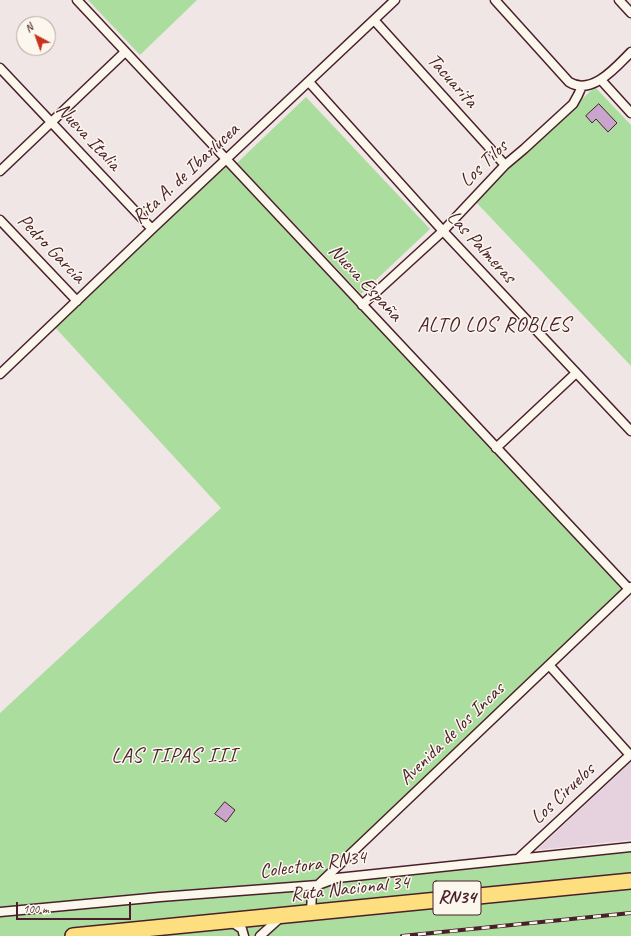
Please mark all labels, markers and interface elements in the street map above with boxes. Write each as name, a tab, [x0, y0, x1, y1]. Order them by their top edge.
north arrow	[16, 16, 56, 56]
text: N	[22, 20, 36, 35]
street label: Tacuarita	[422, 49, 482, 113]
street label: Nueva Italia	[50, 98, 126, 176]
street label: Rita A. de Ibarlucea	[127, 118, 245, 230]
street label: Los Tilos	[455, 135, 513, 193]
street label: Las Palmeras	[441, 206, 521, 288]
street label: Pedro García	[12, 209, 90, 289]
street label: Nueva España	[323, 239, 407, 327]
district label: ALTO LOS ROBLES	[417, 312, 571, 338]
street label: Avenida de los Incas	[394, 678, 510, 790]
district label: LAS TIPAS III	[111, 743, 237, 769]
street label: Los Ciruelos	[526, 758, 600, 830]
street label: Colectora RN34	[258, 846, 368, 884]
street label: Ruta Nacional 34	[289, 871, 411, 907]
road number: RN34	[433, 881, 481, 915]
scale bar	[18, 894, 133, 920]
text: 100 m	[23, 901, 49, 917]

